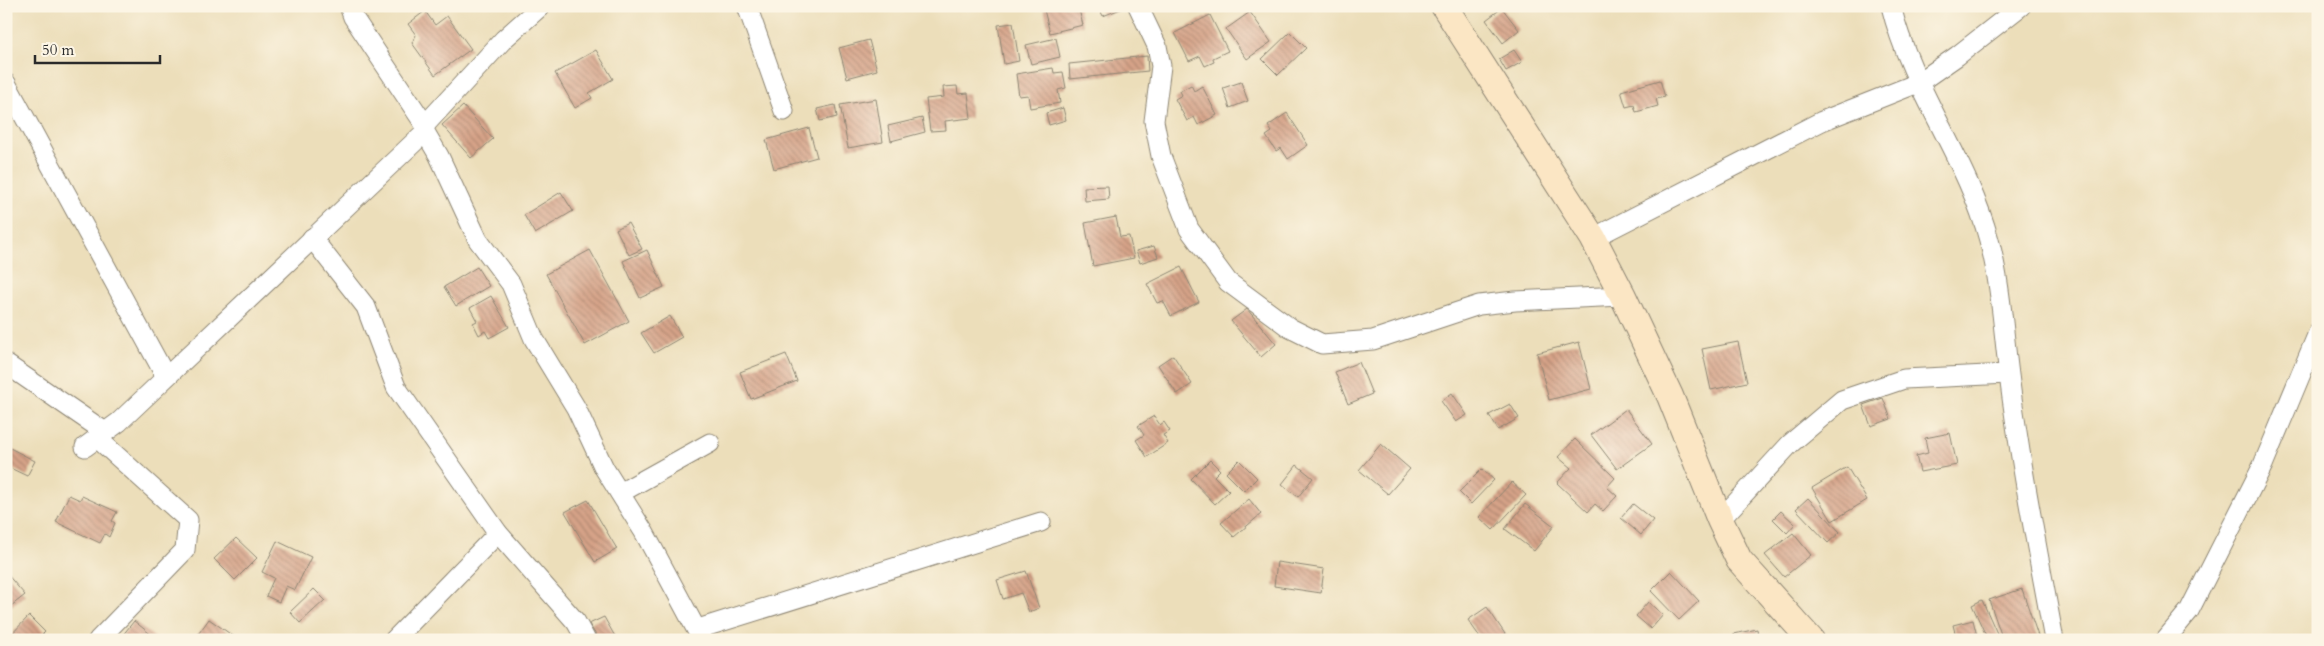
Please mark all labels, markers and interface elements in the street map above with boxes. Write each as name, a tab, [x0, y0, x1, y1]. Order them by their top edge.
scale bar	[35, 32, 160, 64]
text: 50 m	[42, 40, 74, 60]

